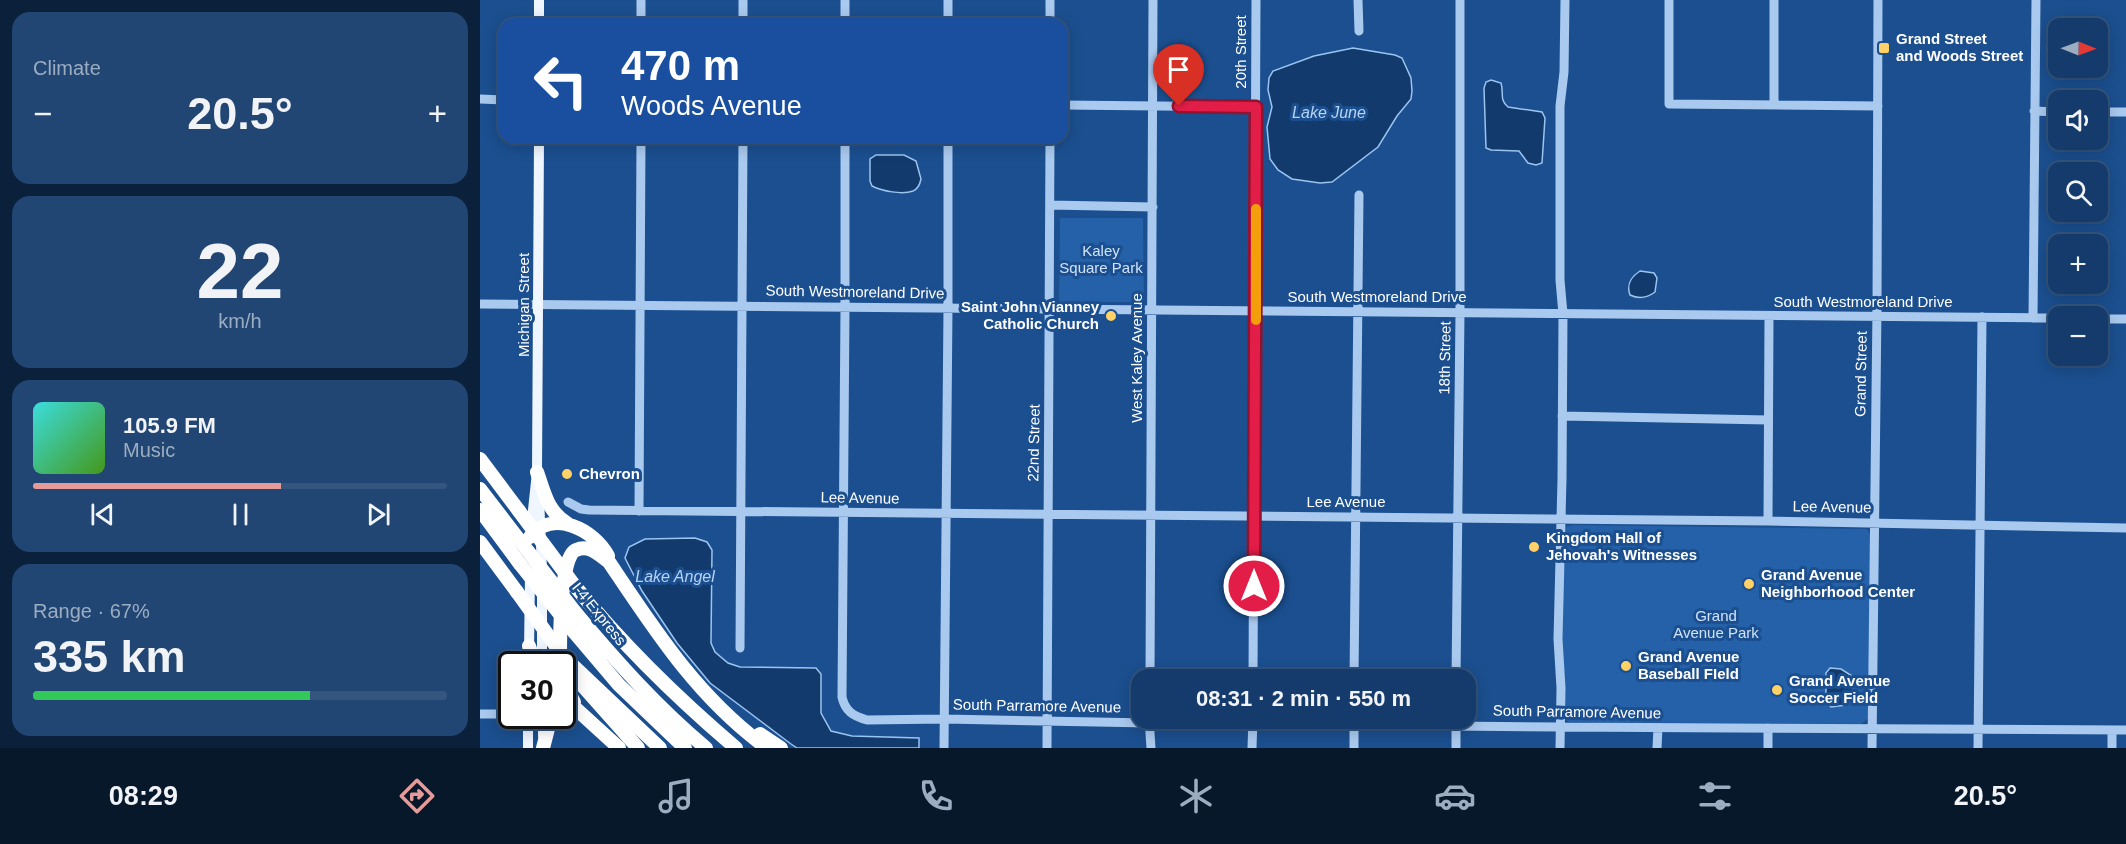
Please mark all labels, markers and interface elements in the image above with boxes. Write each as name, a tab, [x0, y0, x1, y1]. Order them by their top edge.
street label: 20th Street	[1232, 14, 1249, 89]
north arrow	[2048, 18, 2108, 78]
map controls	[2048, 18, 2108, 366]
place label: Grand Street and Woods Street	[1896, 30, 2023, 64]
marker: Grand Street and Woods Street	[1877, 41, 1891, 55]
icon: left	[522, 42, 600, 120]
text: 470 m	[621, 42, 740, 89]
pin	[1153, 44, 1204, 106]
icon: arrive	[1162, 53, 1195, 86]
text: Climate	[33, 57, 101, 79]
text: 20.5°	[187, 88, 293, 139]
button: sound	[2048, 90, 2108, 150]
text: Woods Avenue	[621, 91, 802, 121]
text: −	[33, 95, 52, 132]
text: +	[428, 95, 447, 132]
water label: Lake June	[1292, 104, 1366, 121]
button: search	[2048, 162, 2108, 222]
text: 22	[197, 227, 283, 315]
button: +	[2048, 234, 2108, 294]
park label: Kaley Square Park	[1059, 242, 1143, 276]
street label: Michigan Street	[515, 252, 532, 357]
street label: South Westmoreland Drive	[765, 281, 945, 302]
street label: South Westmoreland Drive	[1288, 288, 1466, 305]
street label: West Kaley Avenue	[1128, 293, 1145, 423]
street label: South Westmoreland Drive	[1774, 293, 1952, 310]
place label: Saint John Vianney Catholic Church	[961, 298, 1100, 332]
button: −	[2048, 306, 2108, 366]
marker: Saint John Vianney Catholic Church	[1104, 309, 1118, 323]
text: km/h	[218, 310, 262, 332]
street label: 18th Street	[1435, 320, 1454, 395]
street label: Grand Street	[1851, 330, 1870, 417]
street label: 22nd Street	[1024, 403, 1043, 482]
text: 105.9 FM	[123, 413, 216, 438]
text: Music	[123, 439, 175, 461]
place label: Chevron	[579, 465, 640, 482]
marker: Chevron	[560, 467, 574, 481]
street label: Lee Avenue	[820, 488, 900, 507]
street label: Lee Avenue	[1307, 493, 1385, 510]
street label: Lee Avenue	[1792, 497, 1872, 516]
icon: previous	[86, 498, 119, 531]
icon: pause	[224, 498, 257, 531]
icon: next	[362, 498, 395, 531]
place label: Kingdom Hall of Jehovah's Witnesses	[1546, 529, 1697, 563]
marker: Kingdom Hall of Jehovah's Witnesses	[1527, 540, 1541, 554]
position arrow	[1222, 554, 1286, 618]
place label: Grand Avenue Neighborhood Center	[1761, 566, 1915, 600]
water label: Lake Angel	[635, 568, 715, 585]
marker: Grand Avenue Neighborhood Center	[1742, 577, 1756, 591]
street label: I-4 Express	[569, 579, 630, 649]
text: Range · 67%	[33, 600, 150, 622]
park label: Grand Avenue Park	[1673, 607, 1759, 641]
text: 335 km	[33, 631, 186, 682]
place label: Grand Avenue Baseball FIeld	[1638, 648, 1739, 682]
speed limit sign: 30	[498, 651, 576, 729]
marker: Grand Avenue Baseball FIeld	[1619, 659, 1633, 673]
place label: Grand Avenue Soccer Field	[1789, 672, 1890, 706]
marker: Grand Avenue Soccer Field	[1770, 683, 1784, 697]
text: 08:31 · 2 min · 550 m	[1196, 686, 1411, 711]
street label: South Parramore Avenue	[953, 696, 1121, 715]
street label: South Parramore Avenue	[1493, 702, 1661, 721]
icon: directions	[396, 775, 438, 817]
icon: music	[655, 775, 697, 817]
icon: phone	[915, 775, 957, 817]
icon: climate	[1175, 775, 1217, 817]
icon: car	[1434, 775, 1476, 817]
icon: filters	[1694, 775, 1736, 817]
text: 08:29	[109, 781, 178, 811]
text: 20.5°	[1954, 781, 2017, 811]

